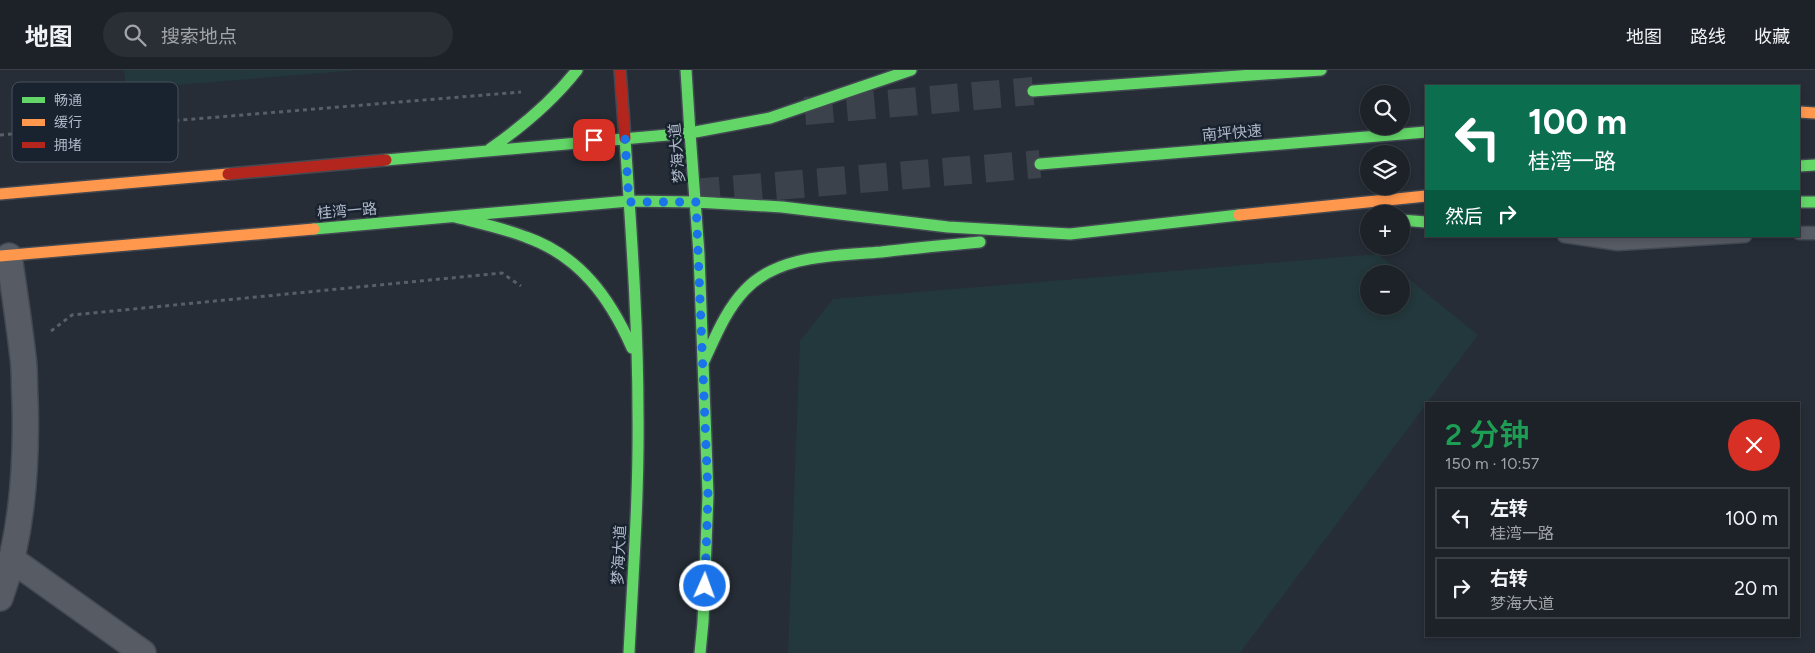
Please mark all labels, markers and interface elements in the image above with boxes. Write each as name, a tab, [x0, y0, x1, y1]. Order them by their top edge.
search box	[103, 12, 453, 57]
icon: search	[121, 21, 149, 49]
text: 地图	[25, 22, 73, 51]
text: 搜索地点	[161, 25, 237, 48]
text: 地图	[1626, 26, 1662, 48]
text: 路线	[1690, 26, 1726, 48]
text: 收藏	[1754, 26, 1790, 48]
legend	[12, 82, 178, 162]
map controls	[1360, 85, 1410, 315]
button: search	[1360, 85, 1410, 135]
text: 畅通	[54, 92, 82, 109]
text: 100 m	[1528, 101, 1627, 143]
icon: left	[1445, 105, 1510, 170]
text: 缓行	[54, 114, 82, 131]
pin	[573, 119, 615, 161]
street label: 南坪快速	[1201, 121, 1263, 145]
street label: 梦海大道	[665, 122, 689, 184]
icon: arrive	[580, 126, 608, 154]
text: 拥堵	[54, 137, 82, 154]
button: layers	[1360, 145, 1410, 195]
text: 桂湾一路	[1528, 148, 1616, 175]
street label: 桂湾一路	[316, 199, 378, 223]
icon: right	[1493, 200, 1521, 228]
button: +	[1360, 205, 1410, 255]
text: 然后	[1445, 205, 1483, 228]
button: −	[1360, 265, 1410, 315]
text: 2 分钟	[1445, 416, 1529, 453]
button: close	[1728, 419, 1780, 471]
text: 150 m · 10:57	[1445, 454, 1539, 473]
text: 左转	[1490, 497, 1528, 520]
icon: left	[1447, 504, 1475, 532]
text: 100 m	[1725, 507, 1778, 530]
text: 桂湾一路	[1490, 524, 1554, 543]
street label: 梦海大道	[608, 525, 630, 585]
position arrow	[678, 559, 730, 611]
text: 右转	[1490, 567, 1528, 590]
icon: right	[1447, 574, 1475, 602]
text: 20 m	[1734, 577, 1778, 600]
text: 梦海大道	[1490, 594, 1554, 613]

